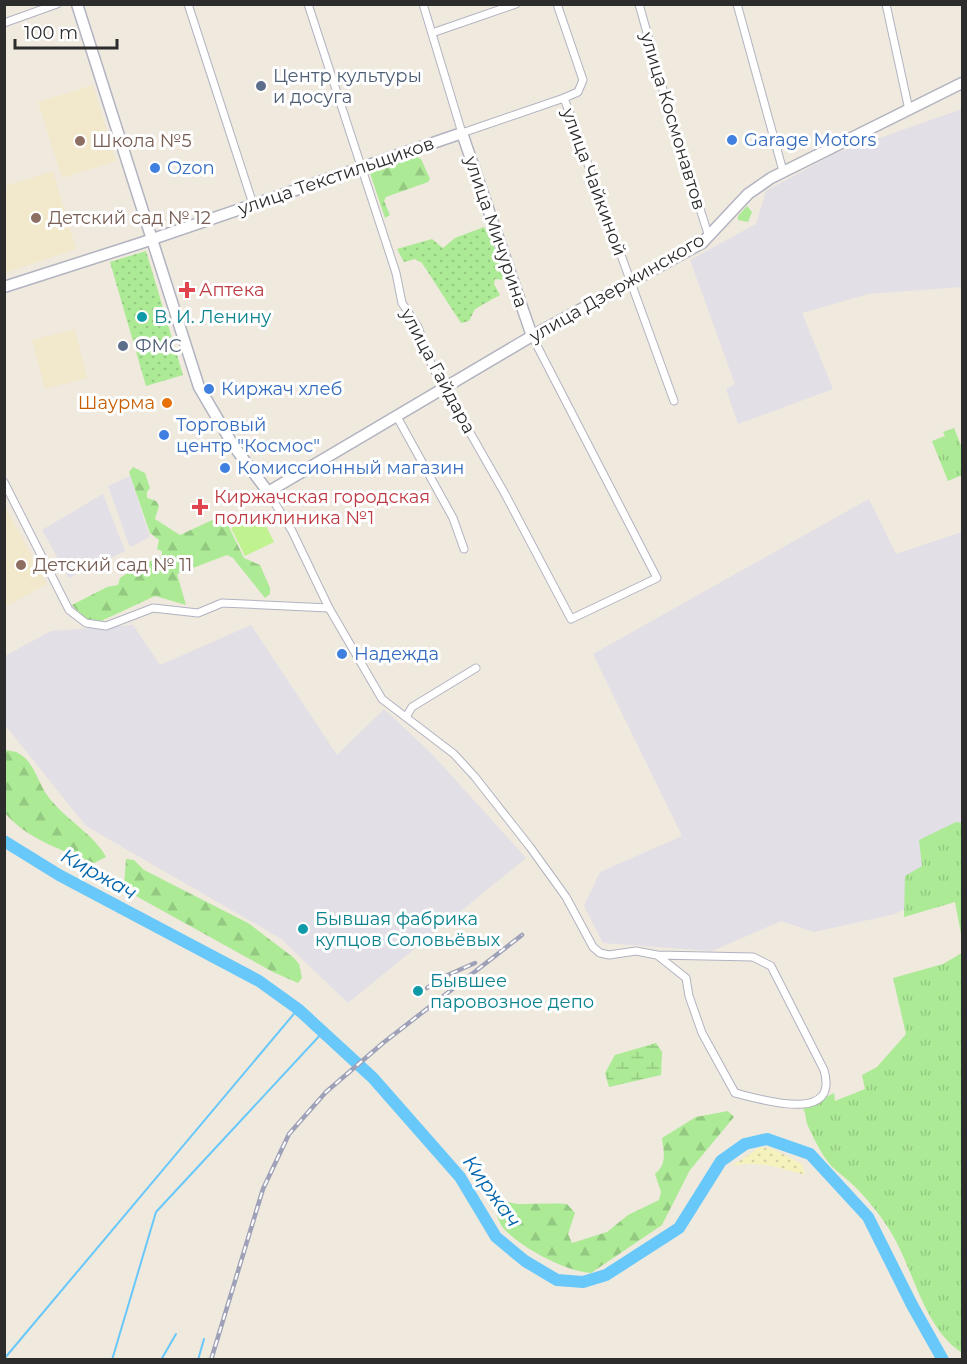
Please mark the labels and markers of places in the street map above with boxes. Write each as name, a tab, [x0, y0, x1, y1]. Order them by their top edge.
place label: Центр культуры и досуга	[273, 65, 422, 108]
marker: Центр культуры и досуга	[254, 79, 268, 93]
place label: Garage Motors	[744, 129, 876, 151]
place label: Школа №5	[92, 130, 192, 152]
marker: Garage Motors	[725, 133, 739, 147]
marker: Школа №5	[73, 134, 87, 148]
place label: Ozon	[167, 157, 215, 179]
marker: Ozon	[148, 161, 162, 175]
place label: Детский сад № 12	[48, 207, 211, 229]
marker: Детский сад № 12	[29, 211, 43, 225]
place label: Аптека	[199, 279, 265, 301]
marker: Аптека	[180, 283, 194, 297]
place label: В. И. Ленину	[154, 306, 271, 328]
marker: В. И. Ленину	[135, 310, 149, 324]
place label: ФМС	[135, 335, 182, 357]
marker: ФМС	[116, 339, 130, 353]
place label: Киржач хлеб	[221, 378, 342, 400]
marker: Киржач хлеб	[202, 382, 216, 396]
place label: Шаурма	[78, 392, 155, 414]
marker: Шаурма	[160, 396, 174, 410]
place label: Торговый центр "Космос"	[176, 414, 320, 457]
marker: Торговый центр "Космос"	[157, 428, 171, 442]
place label: Комиссионный магазин	[237, 457, 465, 479]
marker: Комиссионный магазин	[218, 461, 232, 475]
place label: Киржачская городская поликлиника №1	[214, 486, 430, 529]
marker: Киржачская городская поликлиника №1	[191, 498, 209, 516]
place label: Детский сад № 11	[33, 554, 192, 576]
marker: Детский сад № 11	[14, 558, 28, 572]
place label: Надежда	[354, 643, 439, 665]
marker: Надежда	[335, 647, 349, 661]
place label: Бывшая фабрика купцов Соловьёвых	[315, 908, 501, 951]
marker: Бывшая фабрика купцов Соловьёвых	[296, 922, 310, 936]
place label: Бывшее паровозное депо	[430, 970, 594, 1013]
marker: Бывшее паровозное депо	[411, 984, 425, 998]

